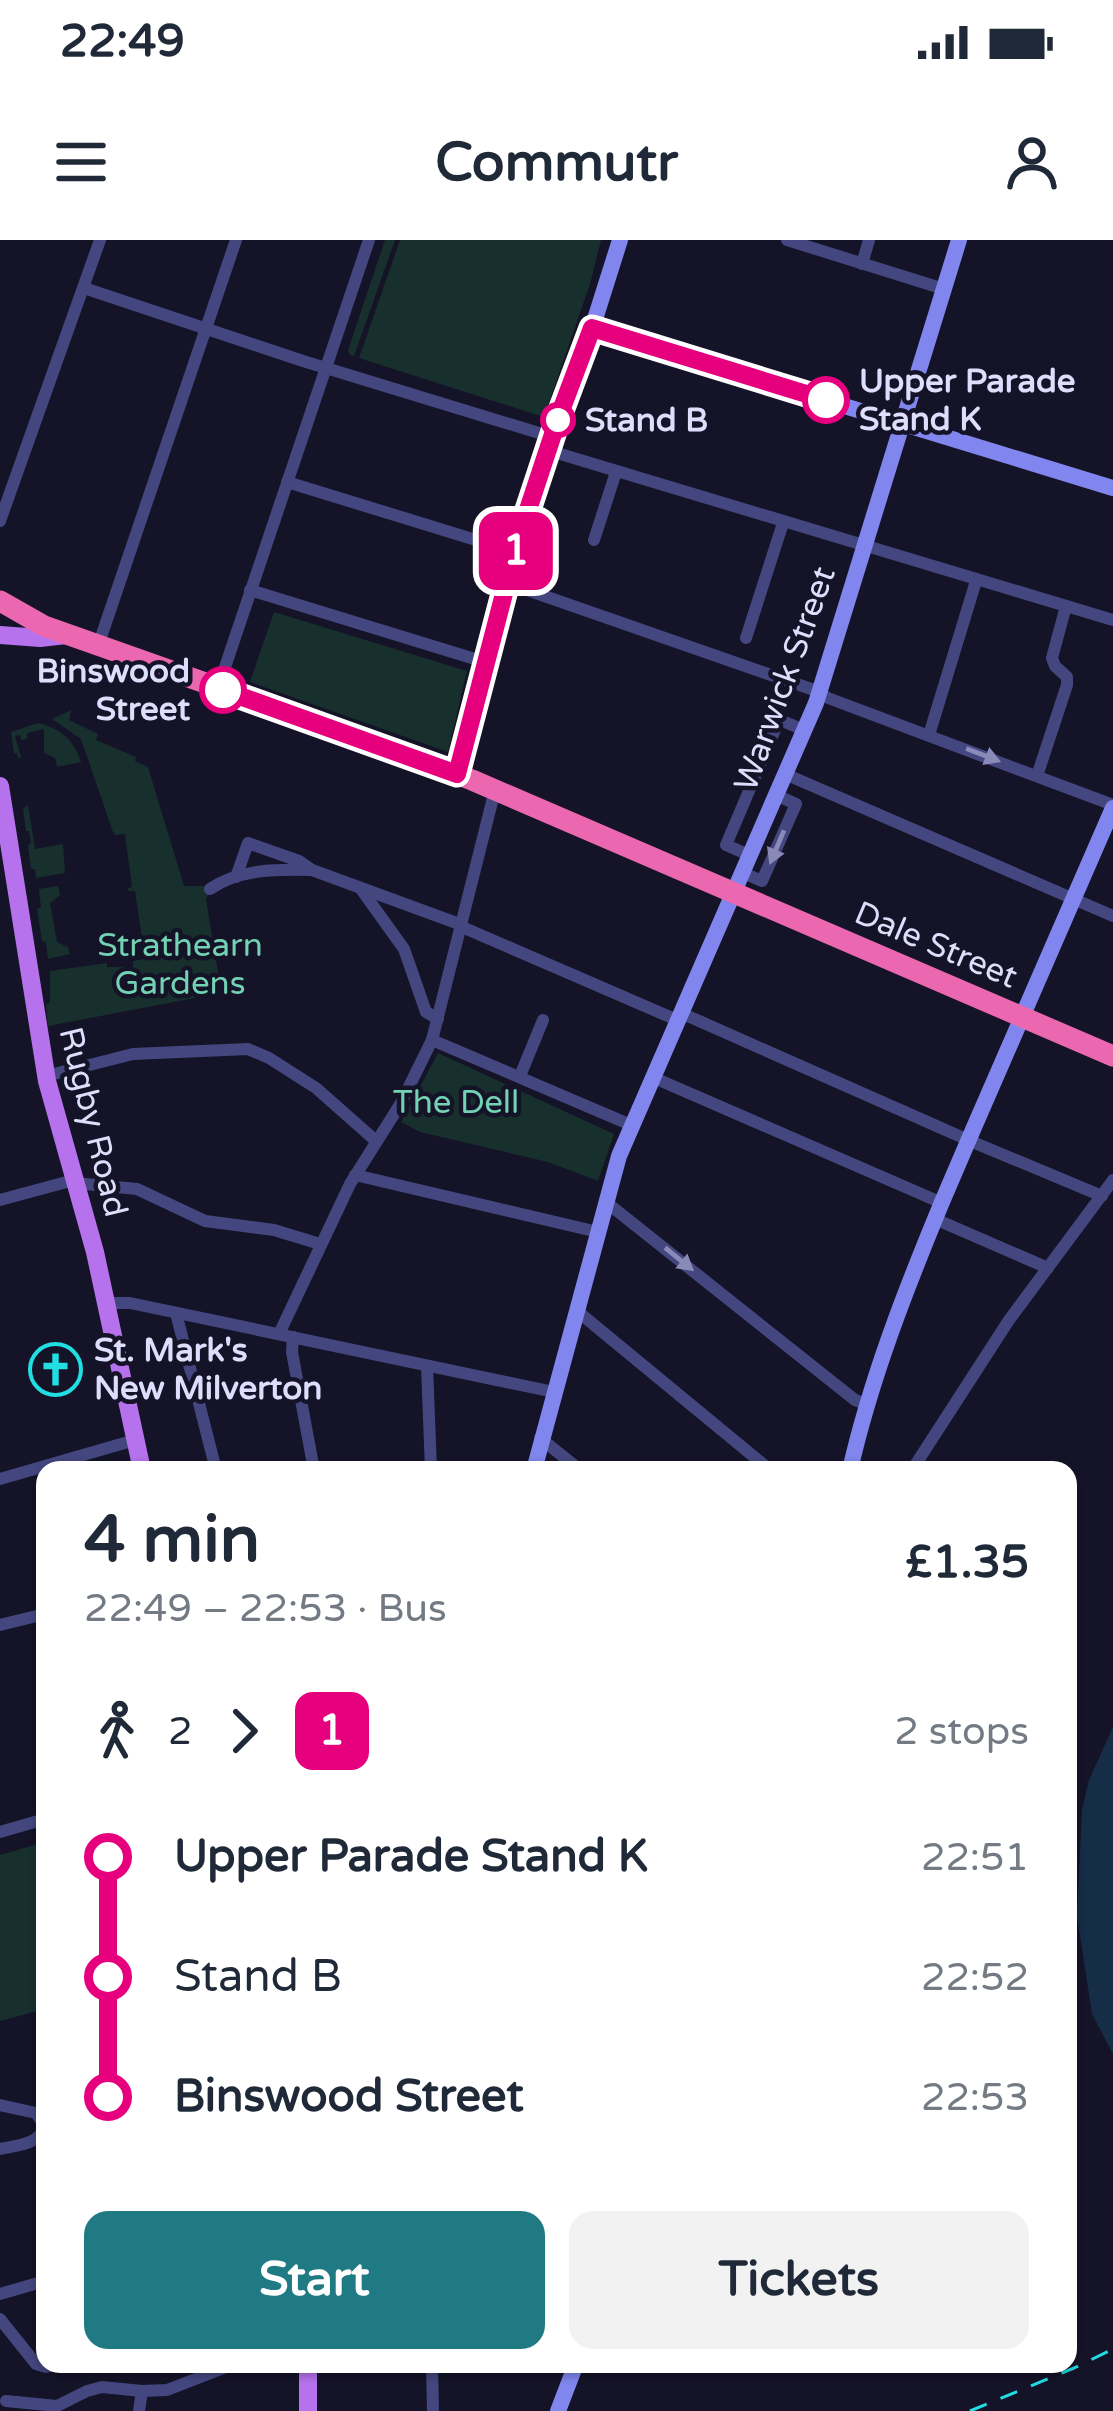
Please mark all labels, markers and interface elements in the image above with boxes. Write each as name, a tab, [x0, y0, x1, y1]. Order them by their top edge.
text: 22:49	[60, 15, 185, 69]
icon: menu	[48, 129, 114, 195]
icon: person	[999, 129, 1065, 195]
text: Commutr	[435, 130, 678, 195]
place label: Upper Parade Stand K	[859, 362, 1076, 439]
marker: Upper Parade Stand K	[804, 378, 848, 422]
place label: Stand B	[585, 401, 708, 440]
marker: Stand B	[542, 404, 574, 436]
line badge: 1	[477, 512, 555, 590]
text: 1	[503, 525, 529, 576]
street label: Warwick Street	[726, 561, 844, 797]
place label: Binswood Street	[37, 652, 190, 729]
marker: Binswood Street	[201, 668, 245, 712]
one-way arrow	[965, 747, 1001, 766]
one-way arrow	[766, 830, 786, 865]
street label: Dale Street	[849, 893, 1023, 997]
park label: Strathearn Gardens	[97, 926, 263, 1003]
street label: Rugby Road	[51, 1023, 135, 1221]
park label: The Dell	[393, 1083, 519, 1122]
one-way arrow	[663, 1245, 694, 1271]
place label: St. Mark's New Milverton	[94, 1331, 322, 1408]
church icon: St. Mark's New Milverton	[27, 1341, 83, 1397]
text: 4 min	[84, 1500, 260, 1580]
text: £1.35	[905, 1536, 1029, 1590]
text: 22:49 – 22:53 · Bus	[84, 1585, 447, 1632]
icon: walk	[84, 1698, 150, 1764]
icon: forward	[211, 1698, 277, 1764]
text: 1	[319, 1705, 345, 1756]
text: 2	[168, 1708, 193, 1755]
text: 2 stops	[894, 1708, 1029, 1755]
text: Upper Parade Stand K	[174, 1830, 648, 1884]
text: 22:51	[921, 1834, 1029, 1881]
text: Stand B	[174, 1950, 342, 2004]
text: 22:52	[921, 1954, 1029, 2001]
text: Binswood Street	[174, 2070, 524, 2124]
text: 22:53	[921, 2074, 1029, 2121]
button: Start	[84, 2211, 545, 2349]
button: Tickets	[569, 2211, 1029, 2349]

